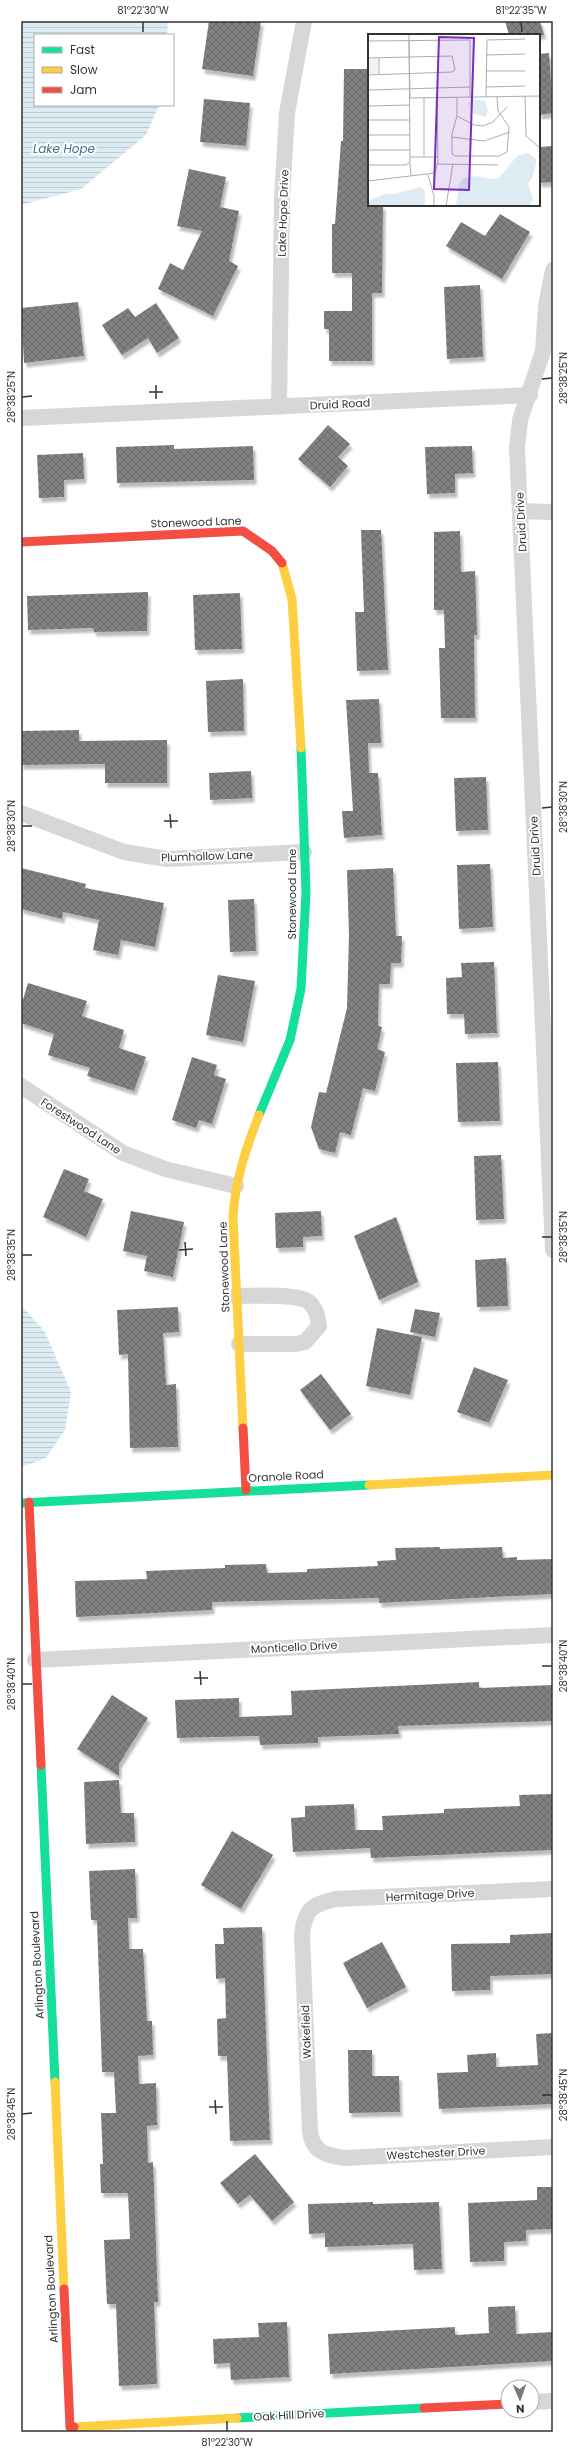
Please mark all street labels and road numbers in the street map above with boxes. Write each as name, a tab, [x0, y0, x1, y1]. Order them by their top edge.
street label: Lake Hope Drive	[273, 169, 293, 257]
street label: Druid Road	[309, 394, 371, 414]
street label: Druid Drive	[511, 492, 531, 552]
street label: Stonewood Lane	[150, 512, 242, 532]
street label: Druid Drive	[525, 816, 545, 876]
street label: Plumhollow Lane	[161, 846, 253, 866]
street label: Stonewood Lane	[284, 848, 300, 939]
street label: Forestwood Lane	[38, 1094, 124, 1158]
street label: Stonewood Lane	[214, 1221, 234, 1313]
street label: Oranole Road	[248, 1466, 324, 1486]
street label: Monticello Drive	[250, 1637, 338, 1657]
street label: Hermitage Drive	[385, 1885, 475, 1905]
street label: Arlington Boulevard	[26, 1911, 48, 2019]
street label: Wakefield	[297, 2005, 315, 2059]
street label: Westchester Drive	[386, 2142, 486, 2164]
street label: Arlington Boulevard	[40, 2235, 62, 2343]
street label: Oak Hill Drive	[253, 2405, 325, 2425]

